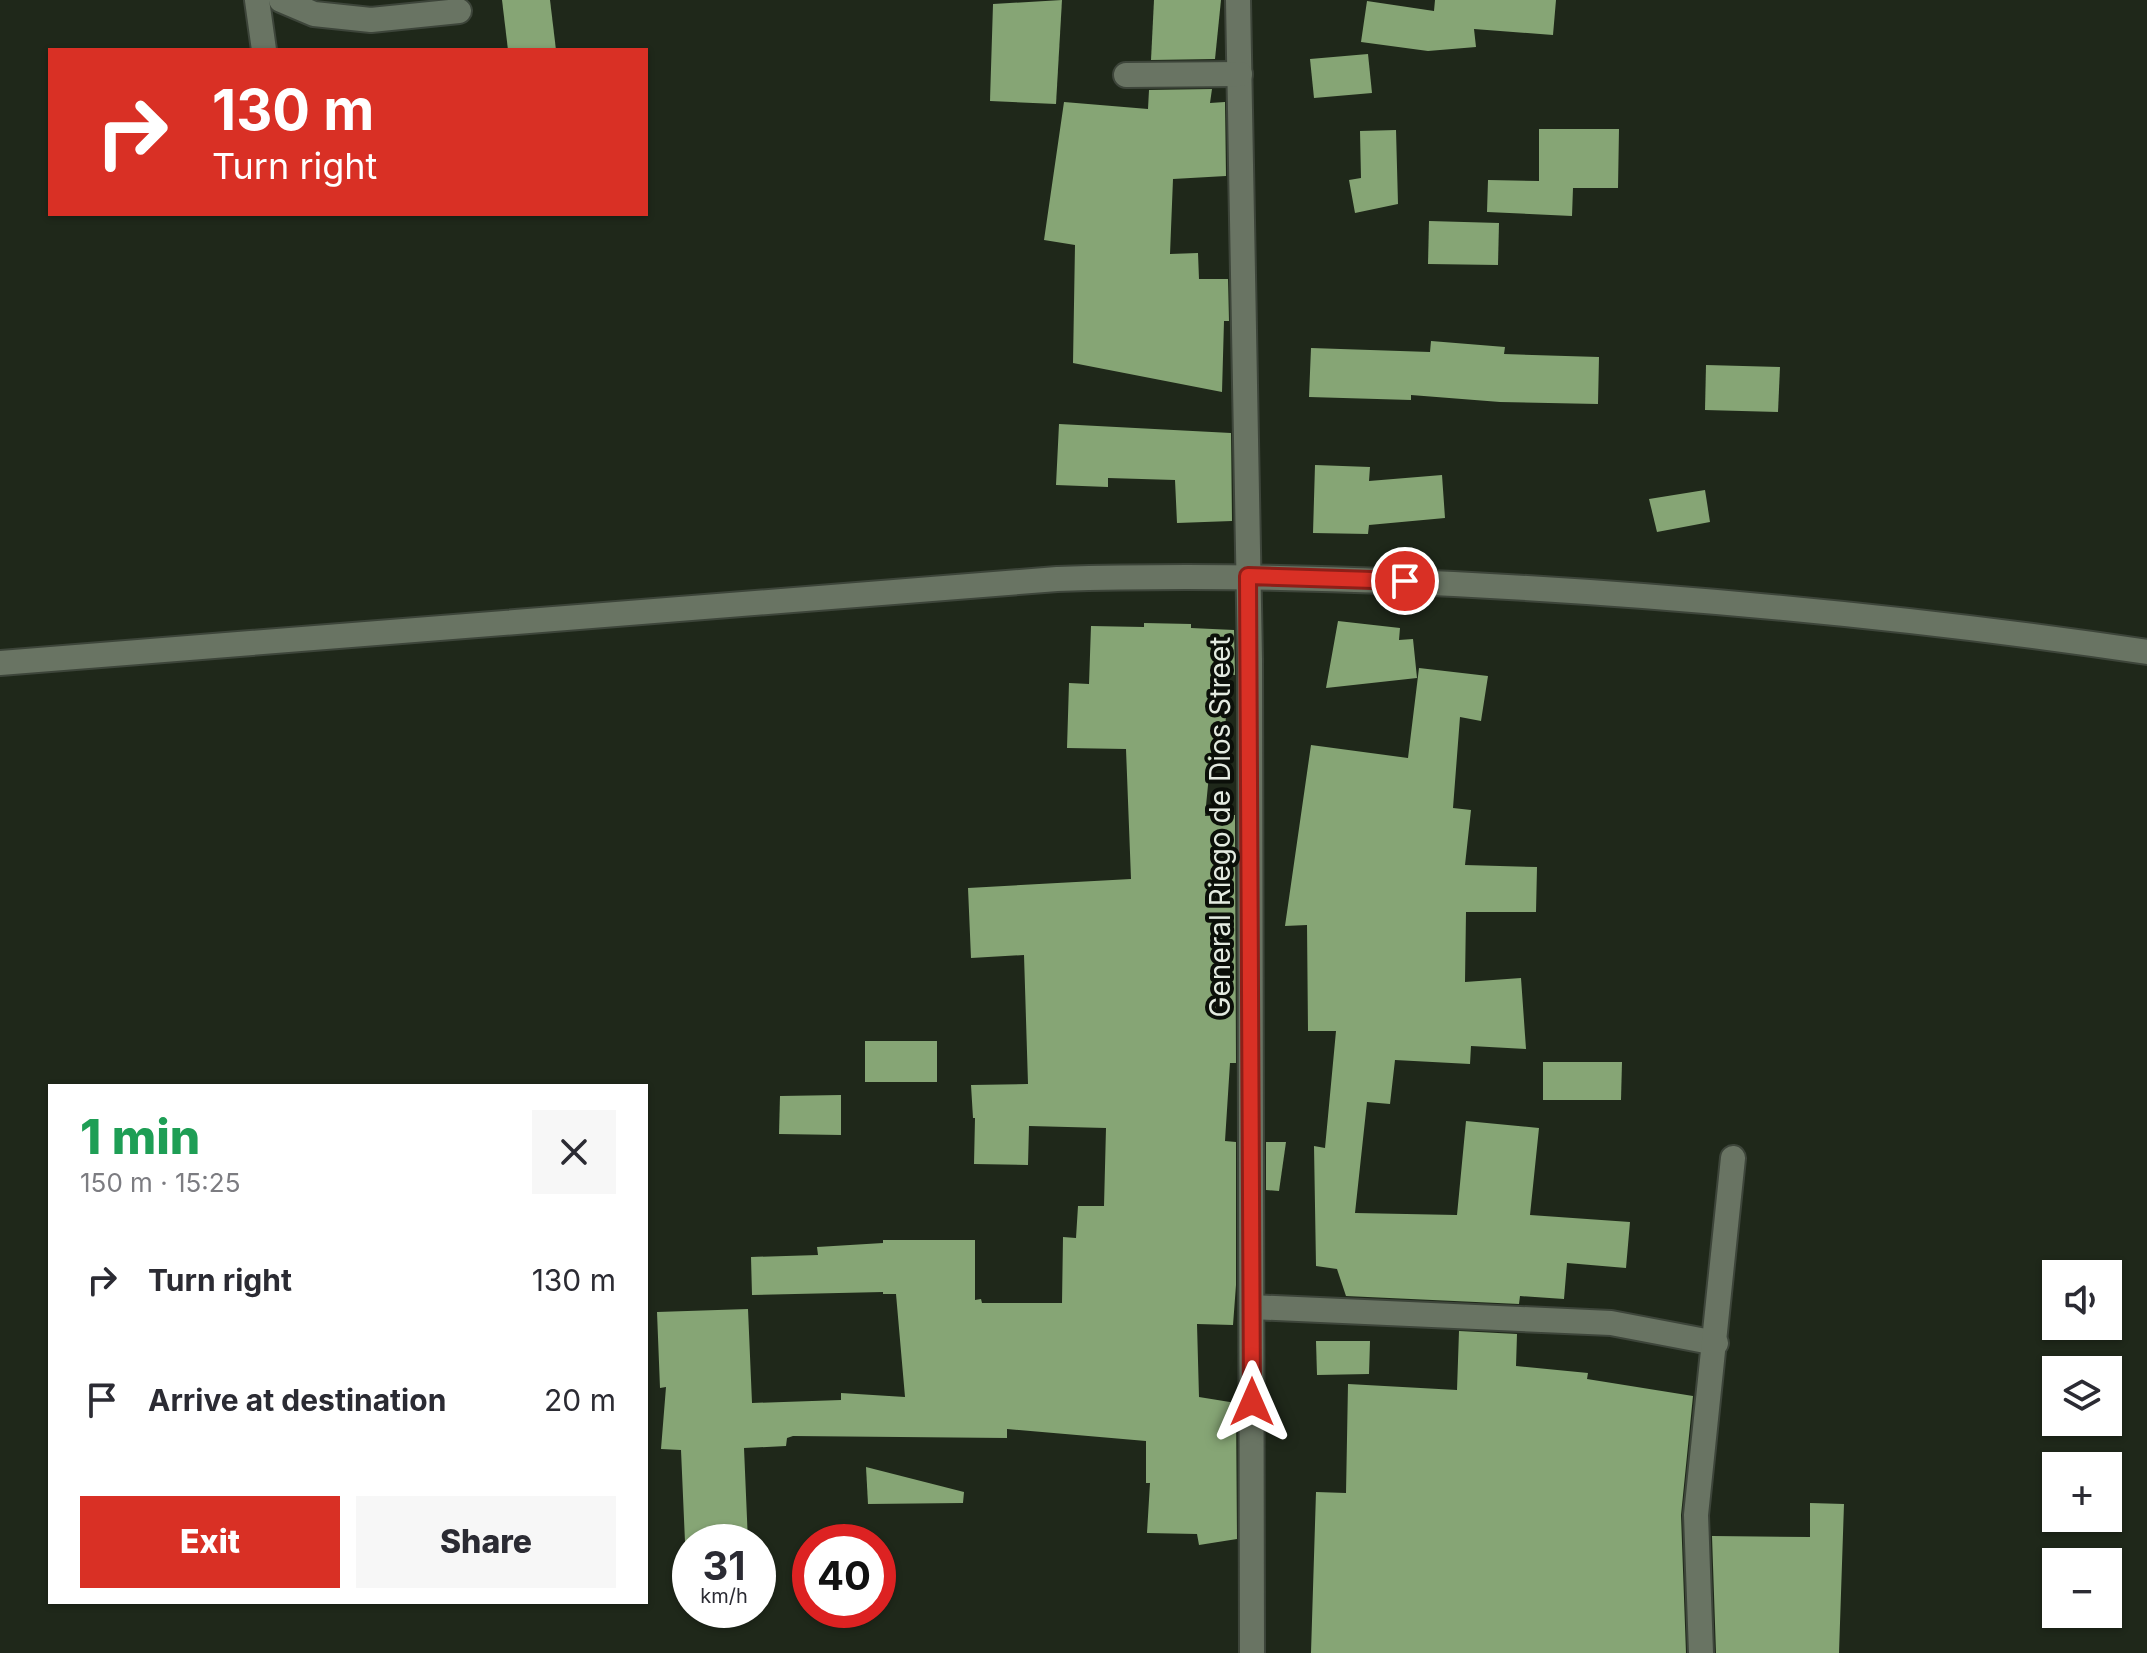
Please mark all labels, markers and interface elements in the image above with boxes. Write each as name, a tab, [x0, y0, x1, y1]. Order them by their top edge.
text: 130 m	[212, 76, 374, 144]
icon: right	[80, 80, 184, 184]
text: Turn right	[212, 144, 377, 188]
pin	[1371, 547, 1439, 615]
icon: arrive	[1383, 559, 1427, 603]
street label: General Riego de Dios Street	[1203, 637, 1237, 1017]
text: 1 min	[80, 1107, 200, 1166]
button: close	[532, 1110, 616, 1194]
text: 150 m · 15:25	[80, 1167, 241, 1198]
icon: right	[80, 1258, 124, 1302]
map controls	[2042, 1260, 2122, 1628]
button: sound	[2042, 1260, 2122, 1340]
text: Turn right	[148, 1262, 292, 1298]
text: 130 m	[532, 1262, 616, 1298]
button: layers	[2042, 1356, 2122, 1436]
position arrow	[1210, 1360, 1294, 1444]
icon: arrive	[80, 1378, 124, 1422]
text: Arrive at destination	[148, 1382, 446, 1418]
text: 20 m	[544, 1382, 616, 1418]
button: +	[2042, 1452, 2122, 1532]
button: Exit	[80, 1496, 340, 1588]
button: Share	[356, 1496, 616, 1588]
speed limit sign: 40	[792, 1524, 896, 1628]
text: 31	[702, 1541, 746, 1590]
button: −	[2042, 1548, 2122, 1628]
text: km/h	[700, 1584, 748, 1608]

